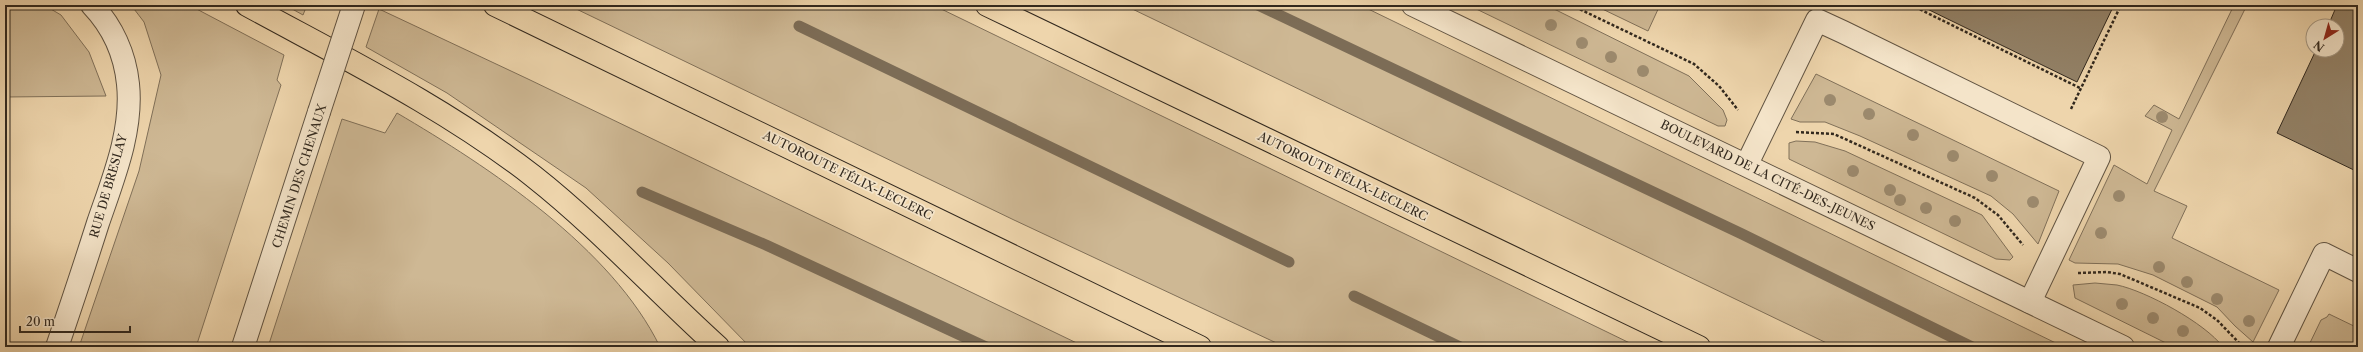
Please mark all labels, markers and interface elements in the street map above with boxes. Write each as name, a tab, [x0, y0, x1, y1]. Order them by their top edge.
north arrow	[2305, 18, 2345, 58]
text: N	[2311, 37, 2327, 54]
street label: CHEMIN DES CHENAUX	[269, 102, 330, 250]
street label: BOULEVARD DE LA CITÉ-DES-JEUNES	[1658, 115, 1878, 234]
street label: AUTOROUTE FÉLIX-LECLERC	[760, 126, 936, 223]
street label: AUTOROUTE FÉLIX-LECLERC	[1255, 127, 1431, 224]
street label: RUE DE BRESLAY	[86, 132, 130, 240]
scale bar	[20, 308, 130, 334]
text: 20 m	[26, 314, 55, 329]

